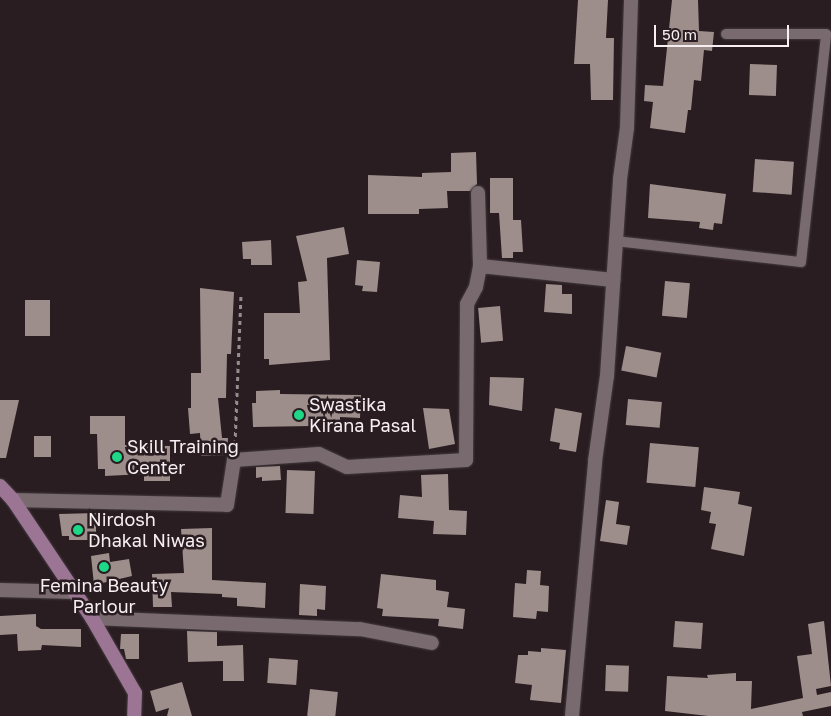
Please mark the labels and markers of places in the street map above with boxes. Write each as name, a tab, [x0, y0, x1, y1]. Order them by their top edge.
place label: Swastika Kirana Pasal	[309, 394, 416, 436]
marker: Swastika Kirana Pasal	[293, 409, 305, 421]
place label: Skill Training Center	[127, 436, 239, 478]
marker: Skill Training Center	[111, 451, 123, 463]
place label: Nirdosh Dhakal Niwas	[88, 509, 205, 552]
marker: Nirdosh Dhakal Niwas	[72, 524, 84, 536]
marker: Femina Beauty Parlour	[98, 561, 110, 573]
place label: Femina Beauty Parlour	[40, 575, 168, 618]

